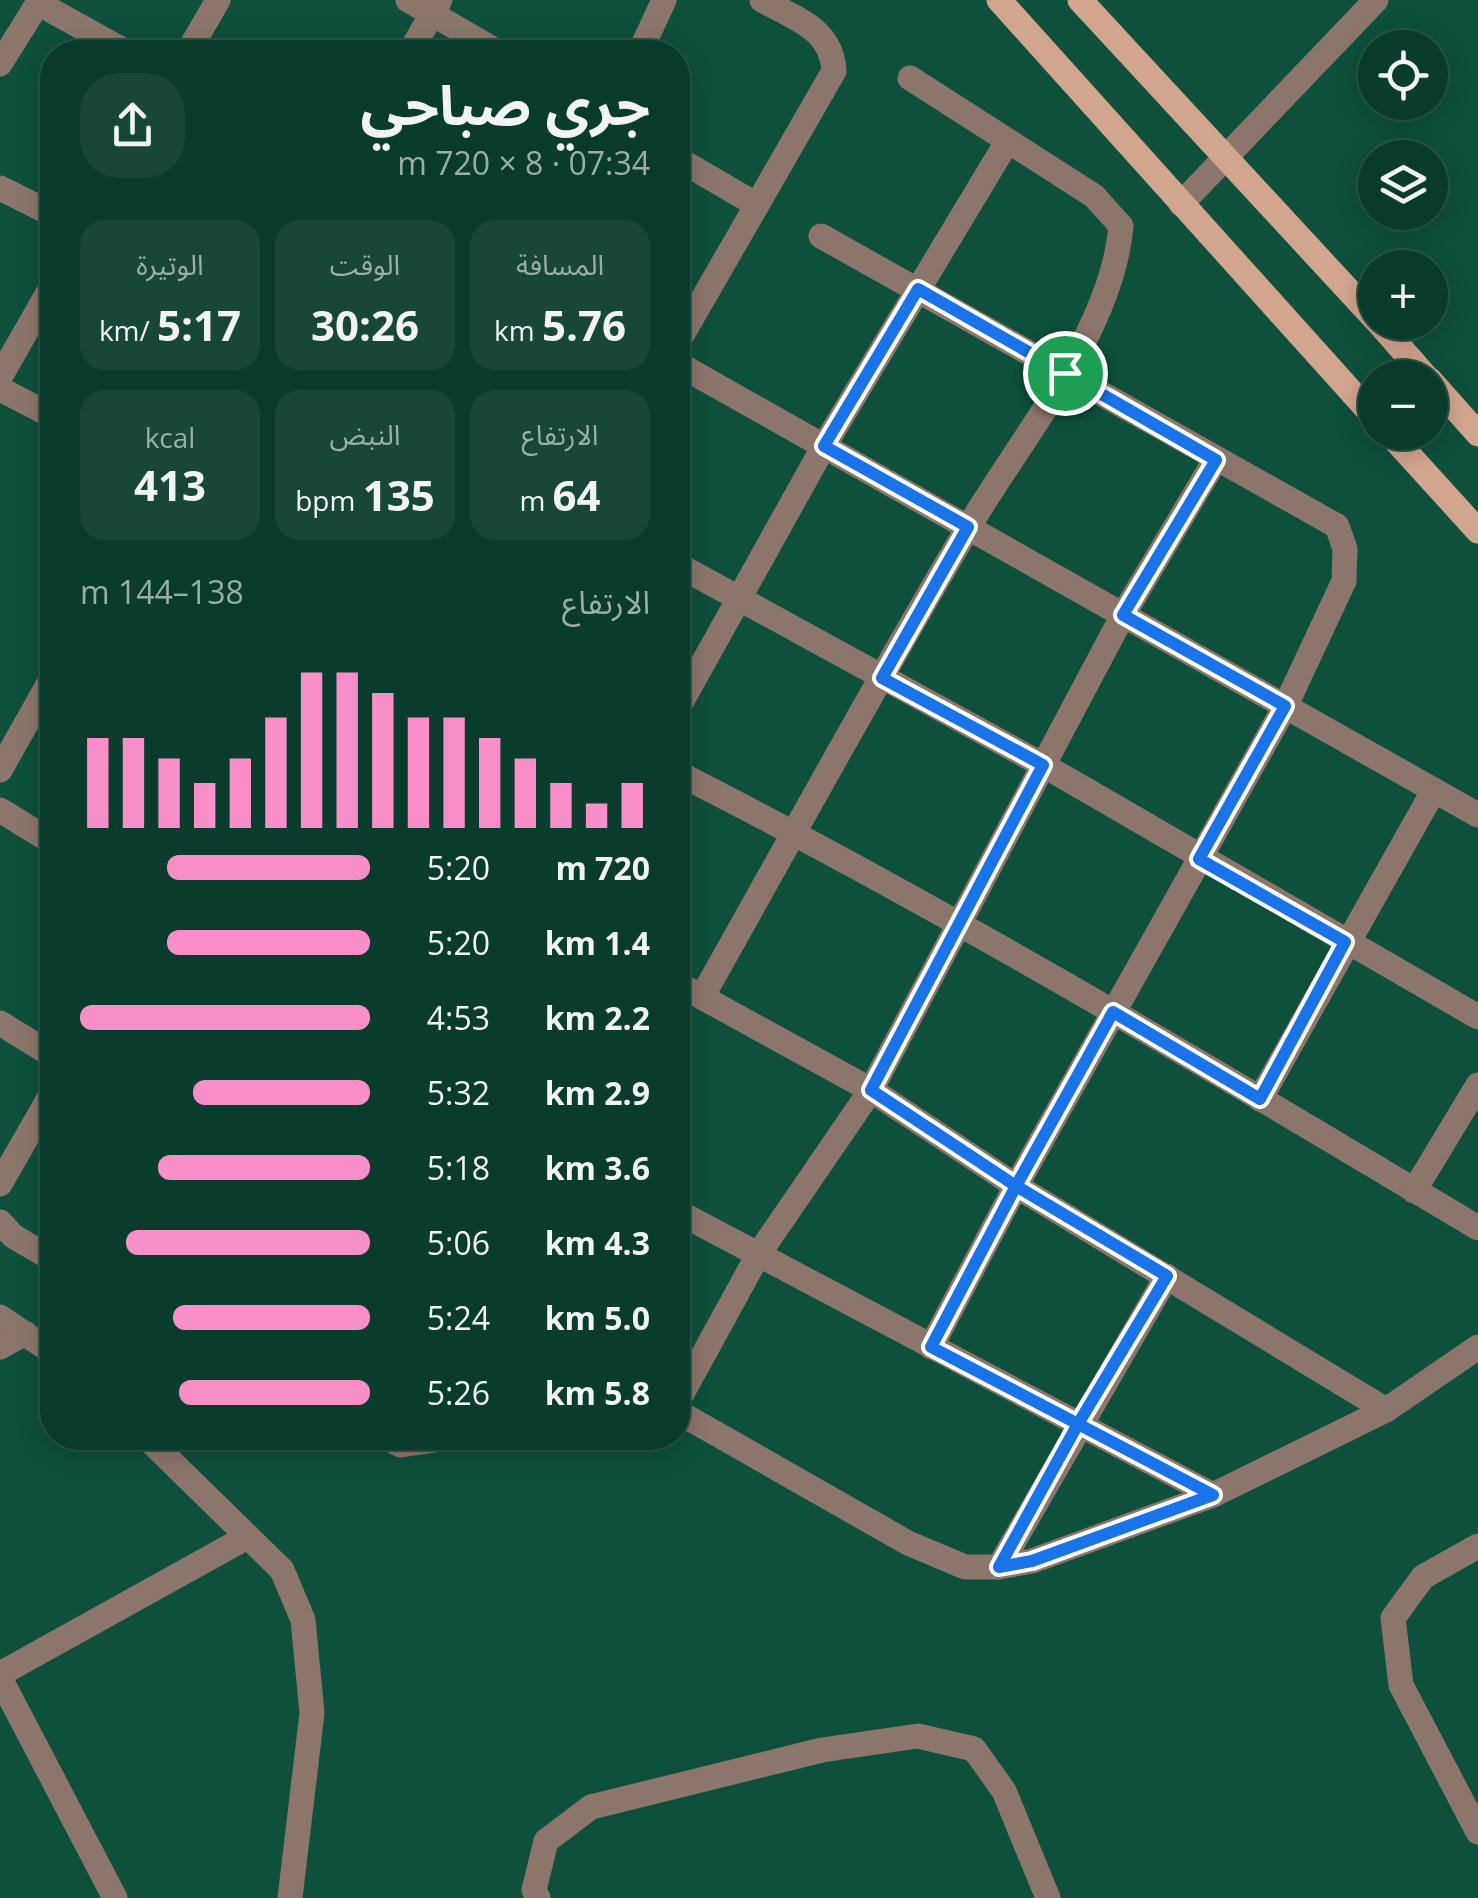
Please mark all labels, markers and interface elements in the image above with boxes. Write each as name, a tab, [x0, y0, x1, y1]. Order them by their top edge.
map controls	[1358, 30, 1448, 450]
button: locate	[1358, 30, 1448, 120]
text: جري صباحي	[360, 66, 650, 141]
button: share	[80, 73, 185, 178]
button: layers	[1358, 140, 1448, 230]
text: 07:34 · 8 × 720 m	[397, 141, 650, 184]
text: الوتيرة	[136, 245, 204, 283]
text: الوقت	[330, 245, 400, 283]
text: المسافة	[516, 245, 604, 283]
button: +	[1358, 250, 1448, 340]
text: 5:17	[157, 296, 241, 353]
text: 30:26	[311, 296, 419, 353]
text: 5.76	[542, 296, 626, 353]
text: /km	[99, 311, 157, 349]
text: km	[494, 311, 542, 349]
pin	[1023, 331, 1108, 416]
icon: arrive	[1038, 346, 1093, 401]
button: −	[1358, 360, 1448, 450]
text: النبض	[329, 415, 401, 453]
text: الارتفاع	[522, 415, 598, 453]
text: kcal	[145, 418, 195, 456]
text: 413	[134, 456, 206, 513]
text: 135	[363, 466, 435, 523]
text: 64	[553, 466, 601, 523]
text: bpm	[295, 481, 363, 519]
text: m	[519, 481, 553, 519]
text: 138–144 m	[80, 570, 244, 613]
text: الارتفاع	[562, 580, 650, 623]
text: 5:20	[427, 846, 490, 889]
text: 720 m	[555, 846, 650, 889]
text: 5:20	[427, 921, 490, 964]
text: 1.4 km	[545, 921, 650, 964]
text: 4:53	[427, 996, 490, 1039]
text: 2.2 km	[545, 996, 650, 1039]
text: 5:32	[427, 1071, 490, 1114]
text: 2.9 km	[545, 1071, 650, 1114]
text: 5:18	[427, 1146, 490, 1189]
text: 3.6 km	[545, 1146, 650, 1189]
text: 5:06	[427, 1221, 490, 1264]
text: 4.3 km	[545, 1221, 650, 1264]
text: 5:24	[427, 1296, 490, 1339]
text: 5.0 km	[545, 1296, 650, 1339]
text: 5:26	[427, 1371, 490, 1414]
text: 5.8 km	[545, 1371, 650, 1414]

